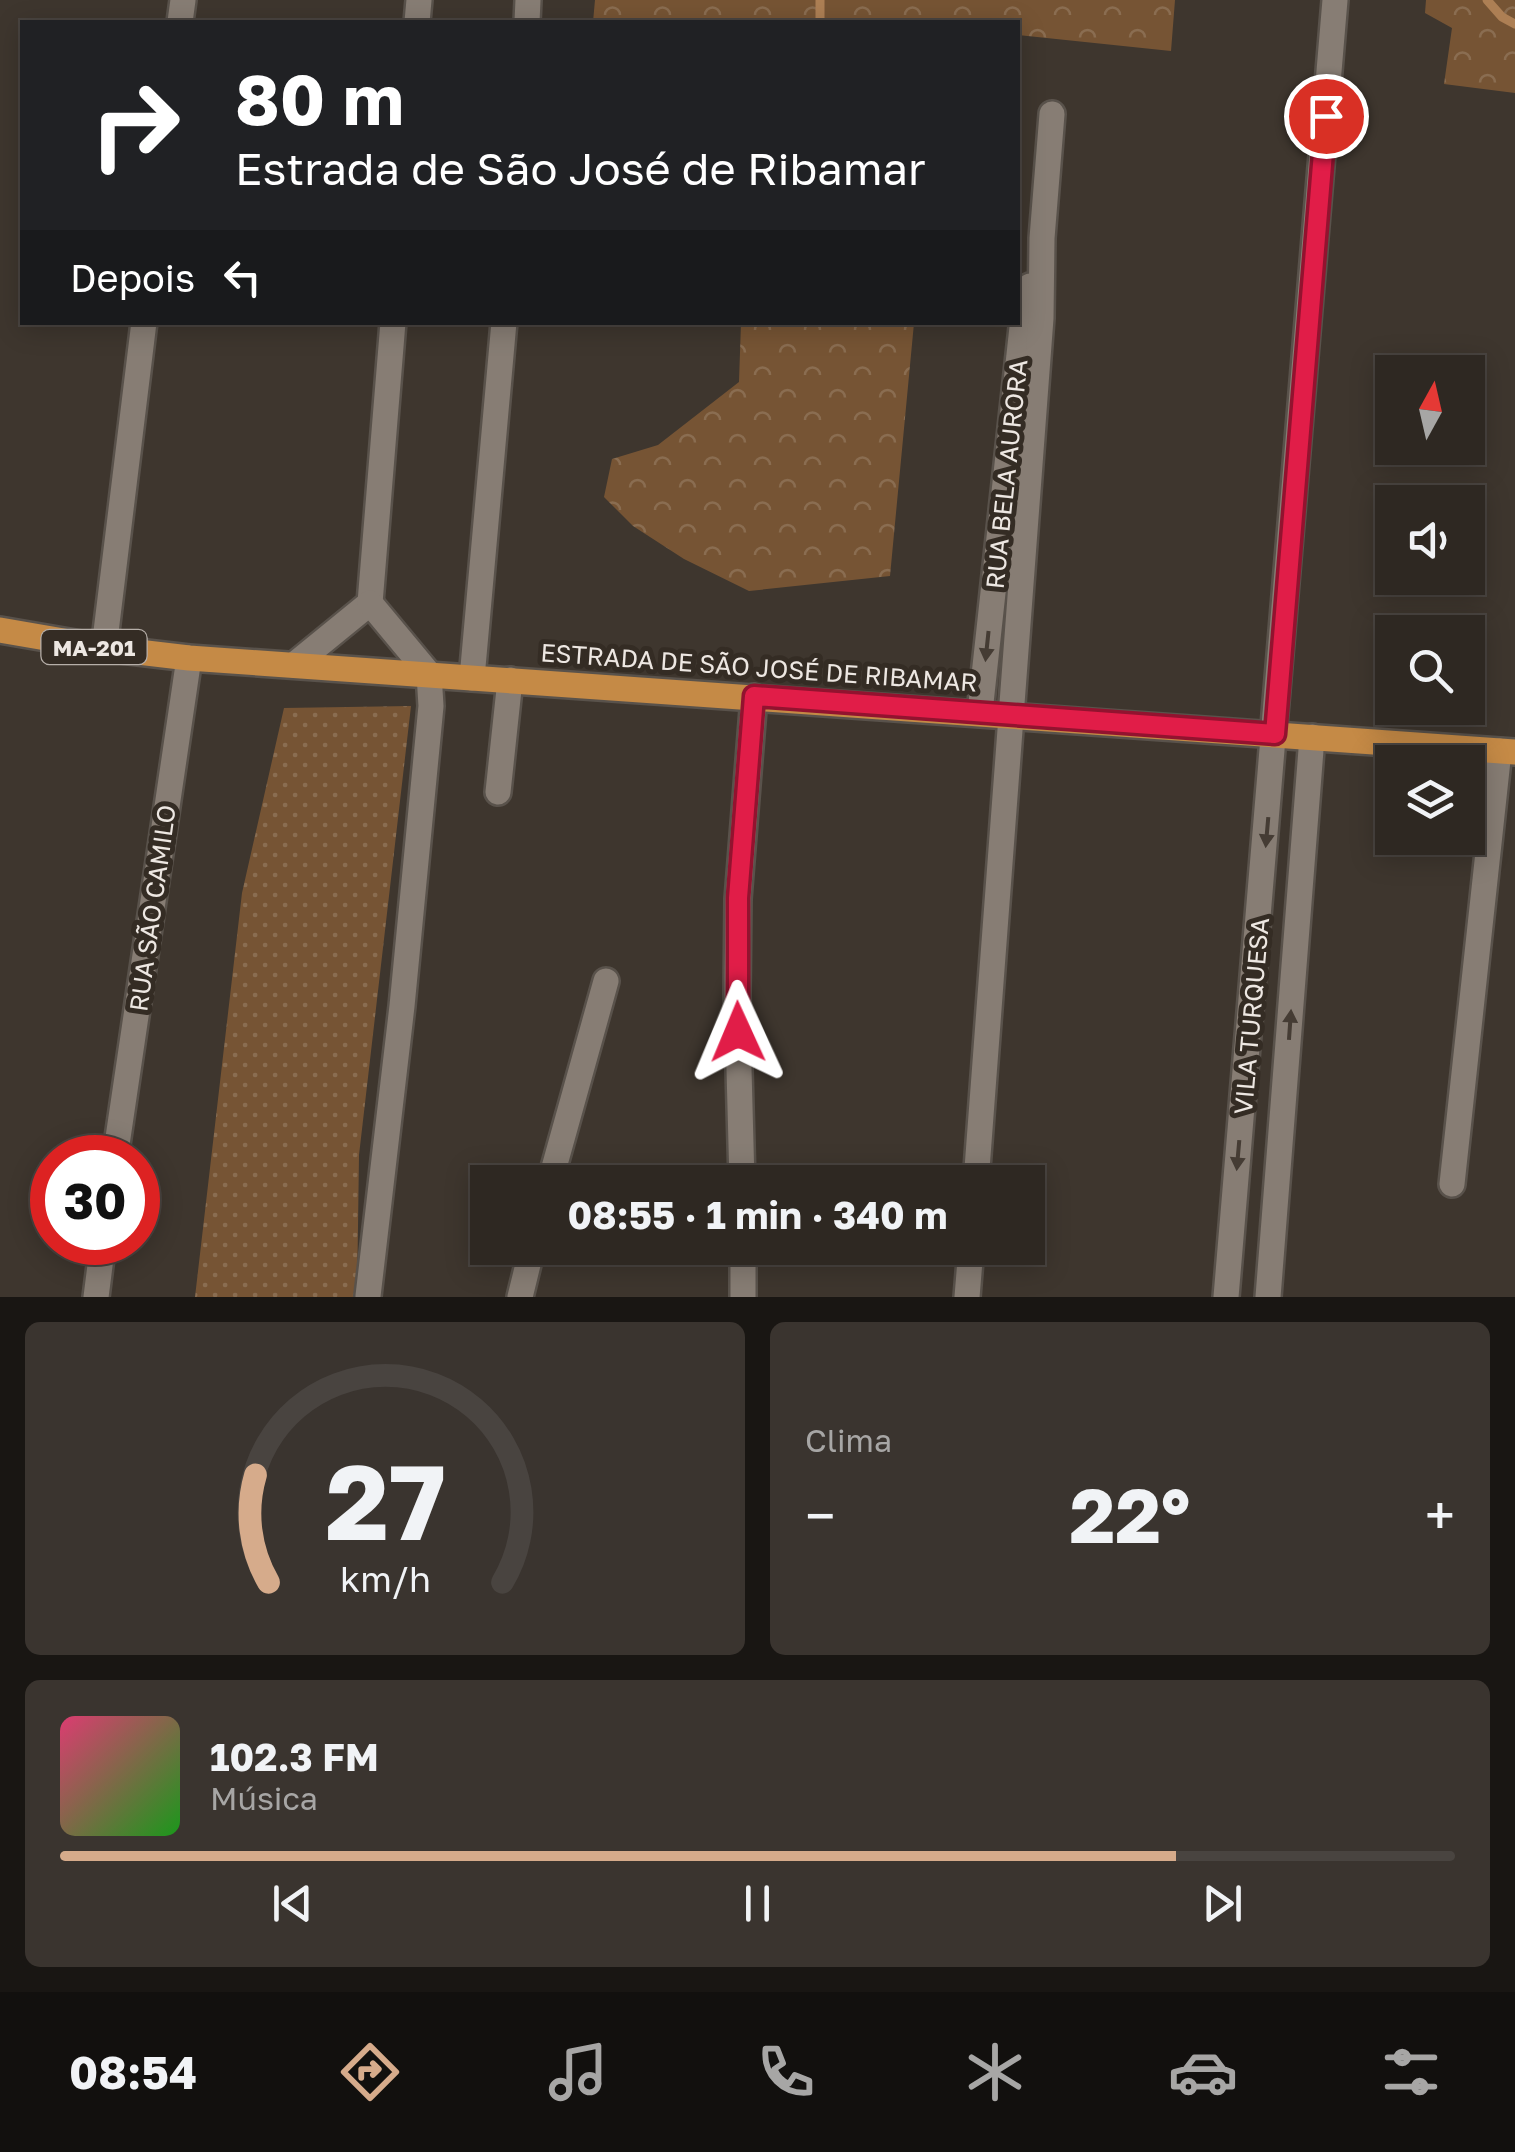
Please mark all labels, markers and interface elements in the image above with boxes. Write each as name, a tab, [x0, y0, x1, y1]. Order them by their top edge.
text: 80 m	[235, 56, 404, 140]
icon: right	[70, 60, 200, 190]
pin	[1284, 74, 1369, 159]
icon: arrive	[1299, 89, 1354, 144]
text: Estrada de São José de Ribamar	[235, 141, 925, 195]
icon: left	[215, 250, 270, 305]
text: Depois	[70, 255, 195, 300]
north arrow	[1375, 355, 1485, 465]
map controls	[1375, 355, 1485, 855]
street label: RUA BELA AURORA	[979, 357, 1034, 590]
button: sound	[1375, 485, 1485, 595]
button: search	[1375, 615, 1485, 725]
road number: MA-201	[42, 630, 146, 664]
one-way arrow	[979, 631, 995, 663]
street label: ESTRADA DE SÃO JOSÉ DE RIBAMAR	[539, 636, 979, 698]
button: layers	[1375, 745, 1485, 855]
street label: RUA SÃO CAMILO	[122, 803, 182, 1013]
one-way arrow	[1258, 816, 1274, 848]
street label: VILA TURQUESA	[1227, 916, 1275, 1116]
position arrow	[686, 980, 790, 1084]
one-way arrow	[1282, 1009, 1298, 1041]
speed limit sign: 30	[30, 1135, 160, 1265]
one-way arrow	[1230, 1140, 1246, 1172]
text: 08:55 · 1 min · 340 m	[568, 1192, 947, 1237]
text: Clima	[805, 1421, 892, 1459]
text: 27	[325, 1438, 445, 1563]
text: 22°	[1070, 1469, 1190, 1560]
text: −	[805, 1482, 835, 1548]
text: +	[1425, 1482, 1455, 1548]
text: km/h	[340, 1557, 430, 1600]
text: 102.3 FM	[210, 1734, 379, 1779]
text: Música	[210, 1779, 318, 1817]
icon: previous	[265, 1876, 320, 1931]
icon: pause	[730, 1876, 785, 1931]
icon: next	[1195, 1876, 1250, 1931]
icon: directions	[335, 2037, 405, 2107]
icon: music	[543, 2037, 613, 2107]
icon: phone	[751, 2037, 821, 2107]
icon: climate	[960, 2037, 1030, 2107]
icon: car	[1168, 2037, 1238, 2107]
icon: filters	[1376, 2037, 1446, 2107]
text: 08:54	[69, 2045, 197, 2099]

